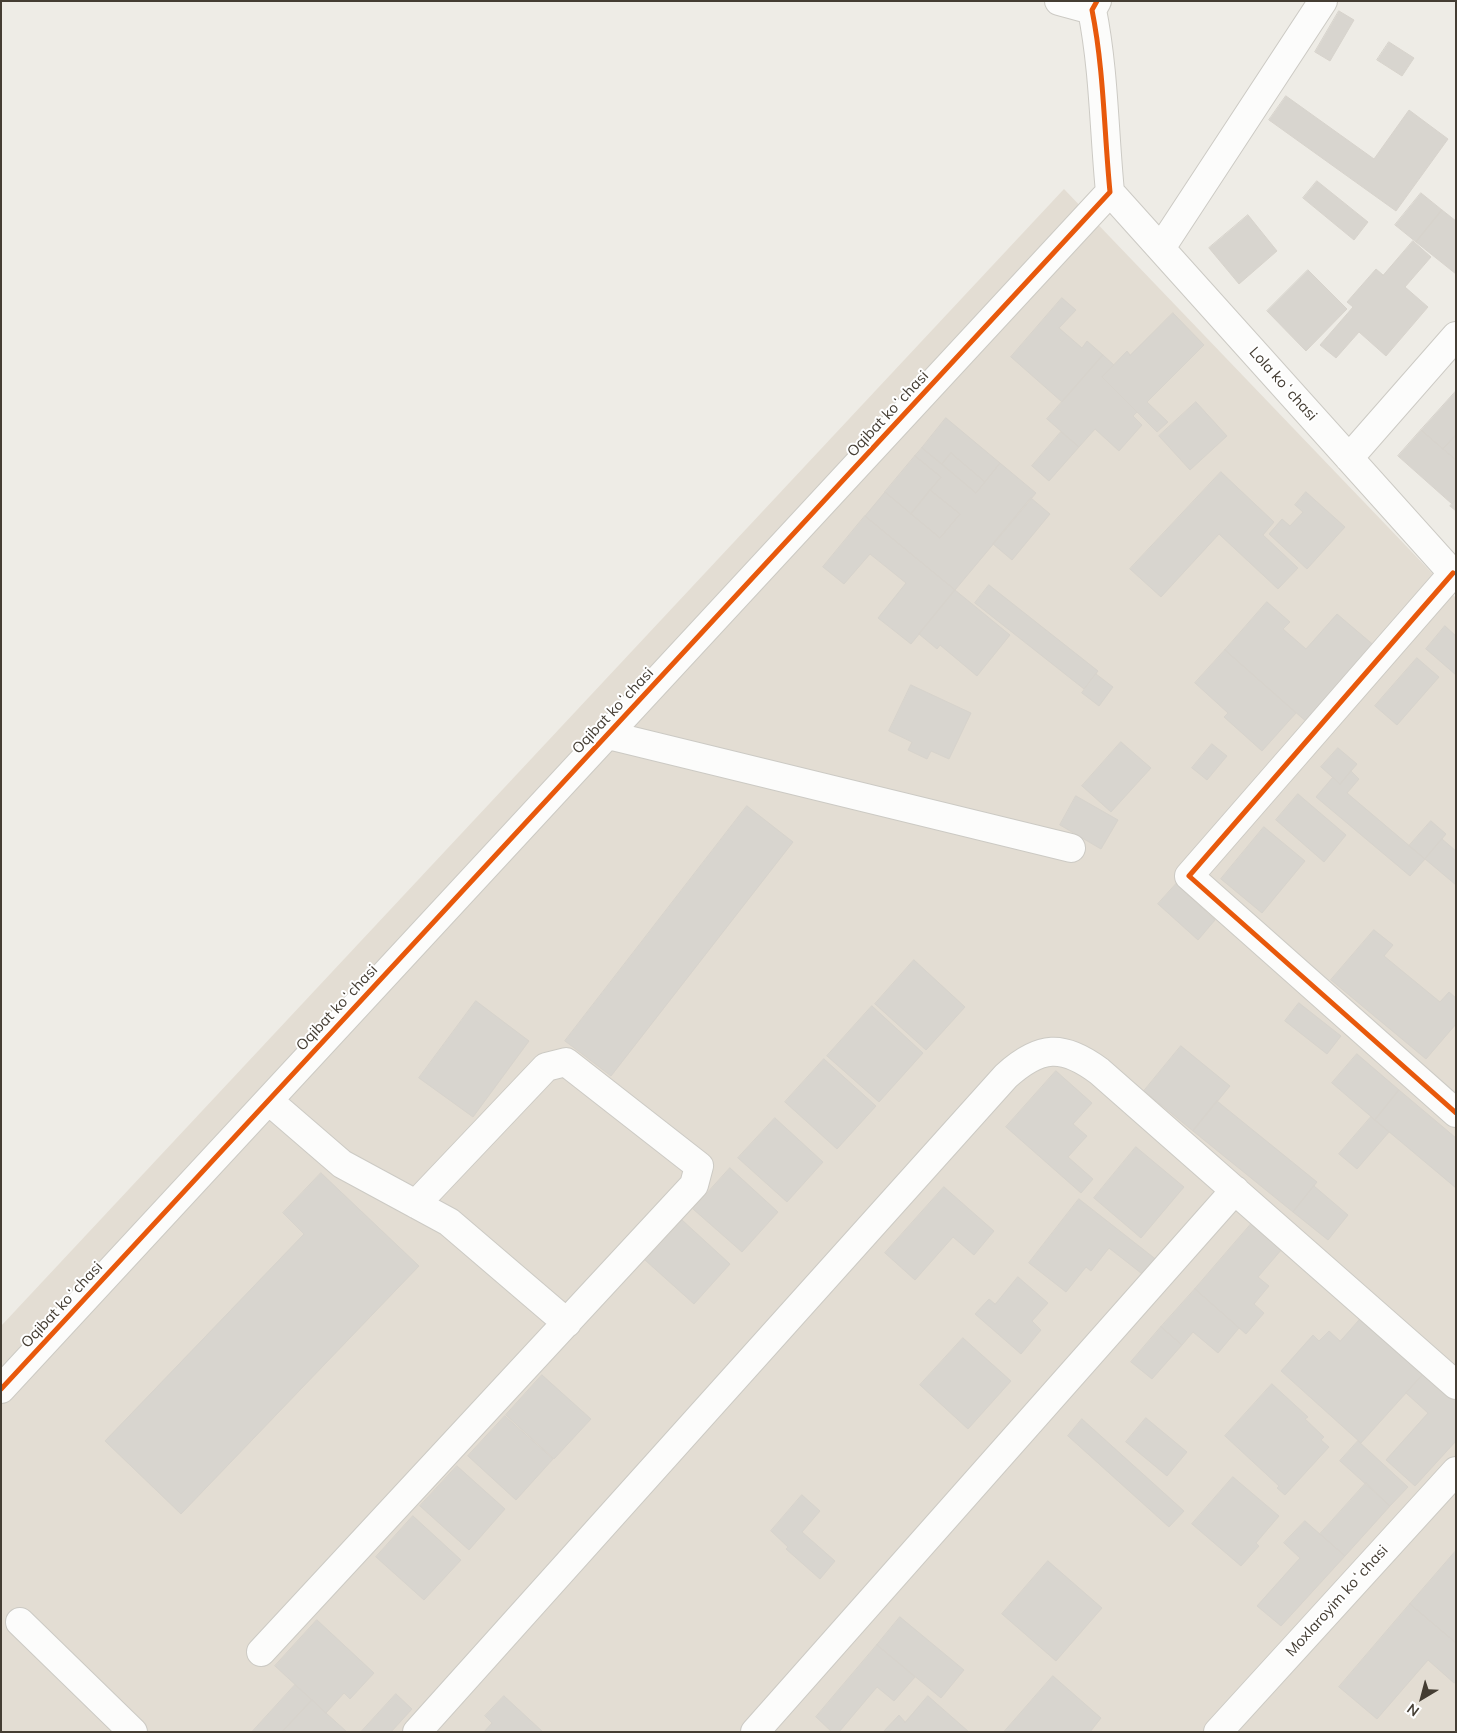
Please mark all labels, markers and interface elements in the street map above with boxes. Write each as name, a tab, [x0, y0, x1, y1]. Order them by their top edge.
street label: Lola koʻchasi	[1245, 343, 1321, 425]
street label: Oqibat koʻchasi	[844, 367, 932, 461]
street label: Oqibat koʻchasi	[569, 664, 657, 758]
street label: Oqibat koʻchasi	[293, 961, 381, 1055]
street label: Oqibat koʻchasi	[18, 1258, 106, 1352]
street label: Moxlaroyim koʻchasi	[1282, 1541, 1392, 1661]
north arrow	[1397, 1673, 1447, 1723]
text: N	[1403, 1700, 1423, 1720]

